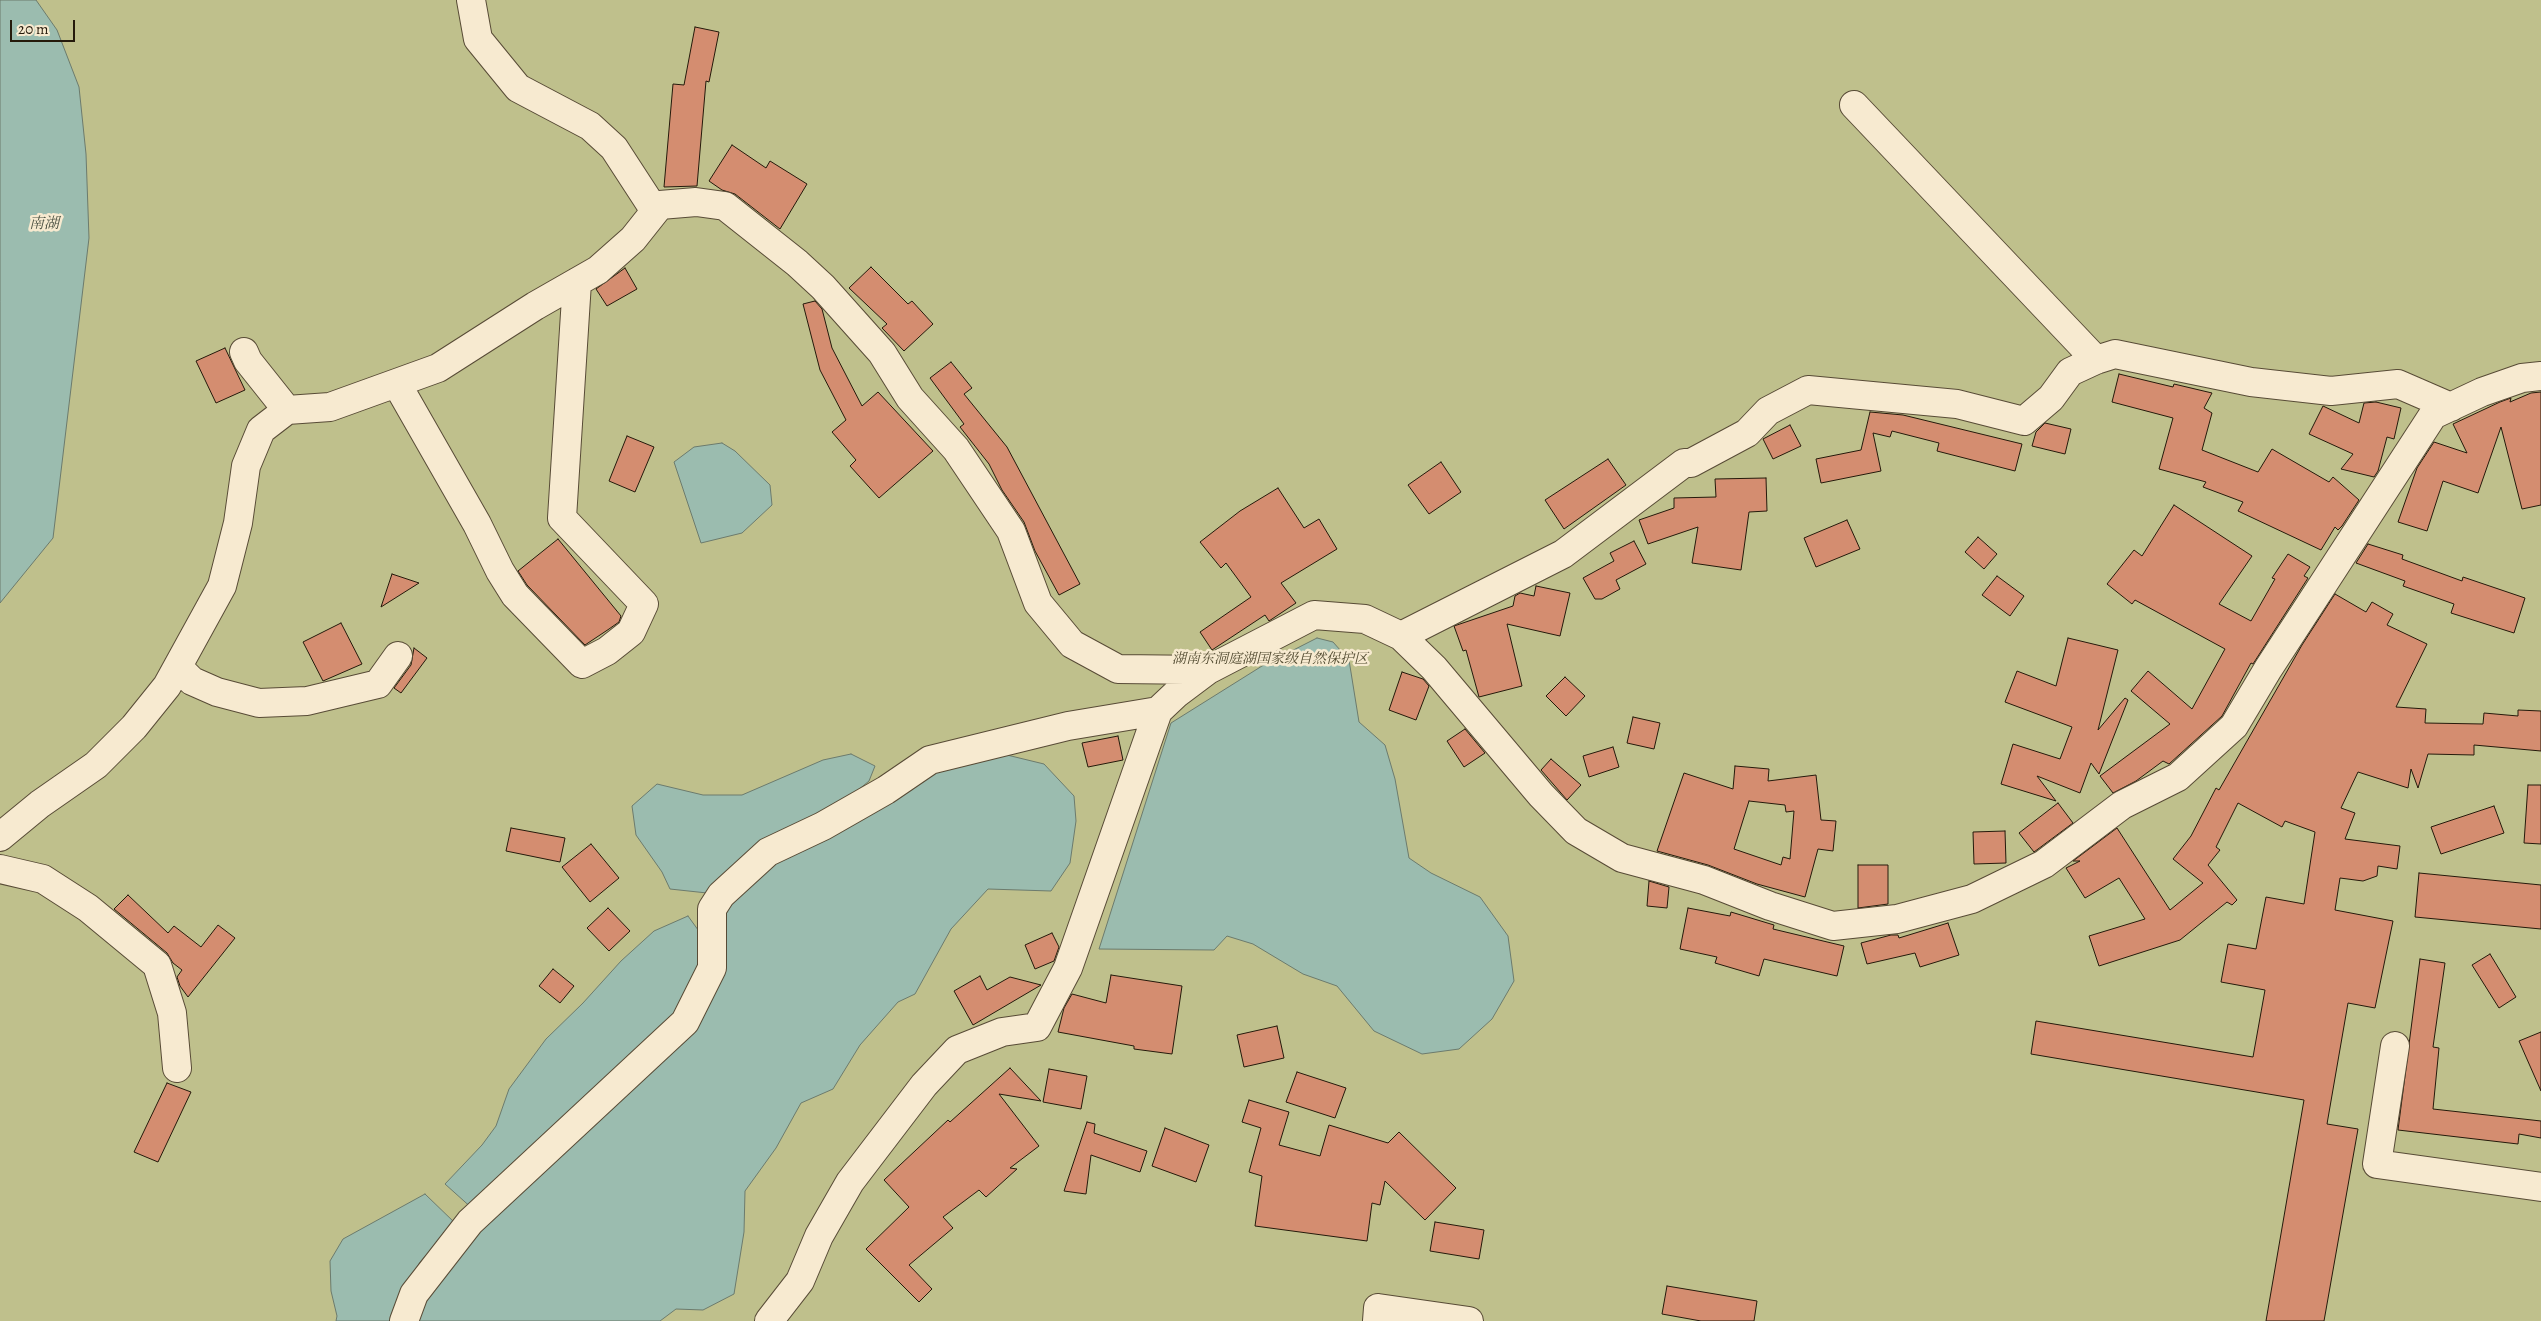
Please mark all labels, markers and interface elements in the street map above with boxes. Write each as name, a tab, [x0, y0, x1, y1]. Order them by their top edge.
scale bar	[12, 10, 78, 42]
text: 20 m	[18, 19, 49, 39]
water label: 南湖	[29, 215, 59, 233]
park label: 湖南东洞庭湖国家级自然保护区	[1172, 652, 1368, 668]

